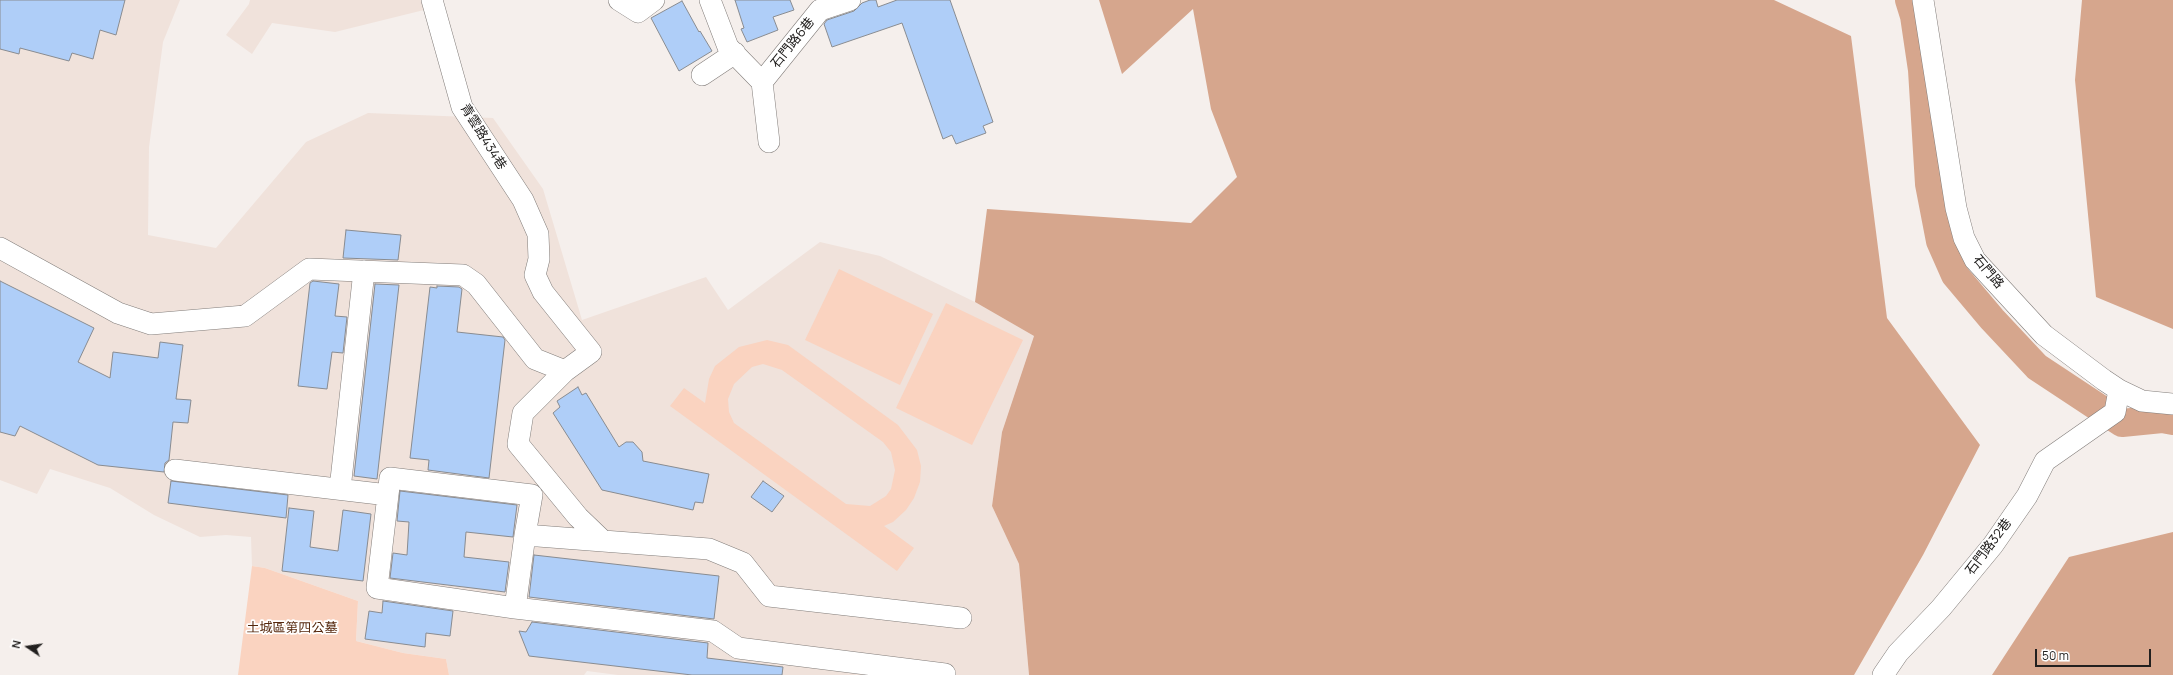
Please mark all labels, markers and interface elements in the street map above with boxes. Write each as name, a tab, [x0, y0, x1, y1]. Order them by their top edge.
street label: 石門路6巷	[768, 15, 818, 71]
street label: 青雲路434巷	[457, 101, 509, 173]
street label: 石門路	[1969, 252, 2007, 292]
street label: 石門路32巷	[1963, 516, 2015, 578]
park label: 土城區第四公墓	[247, 620, 337, 636]
north arrow	[8, 627, 48, 667]
text: N	[8, 639, 24, 650]
scale bar	[2037, 641, 2153, 667]
text: 50 m	[2042, 647, 2069, 664]

